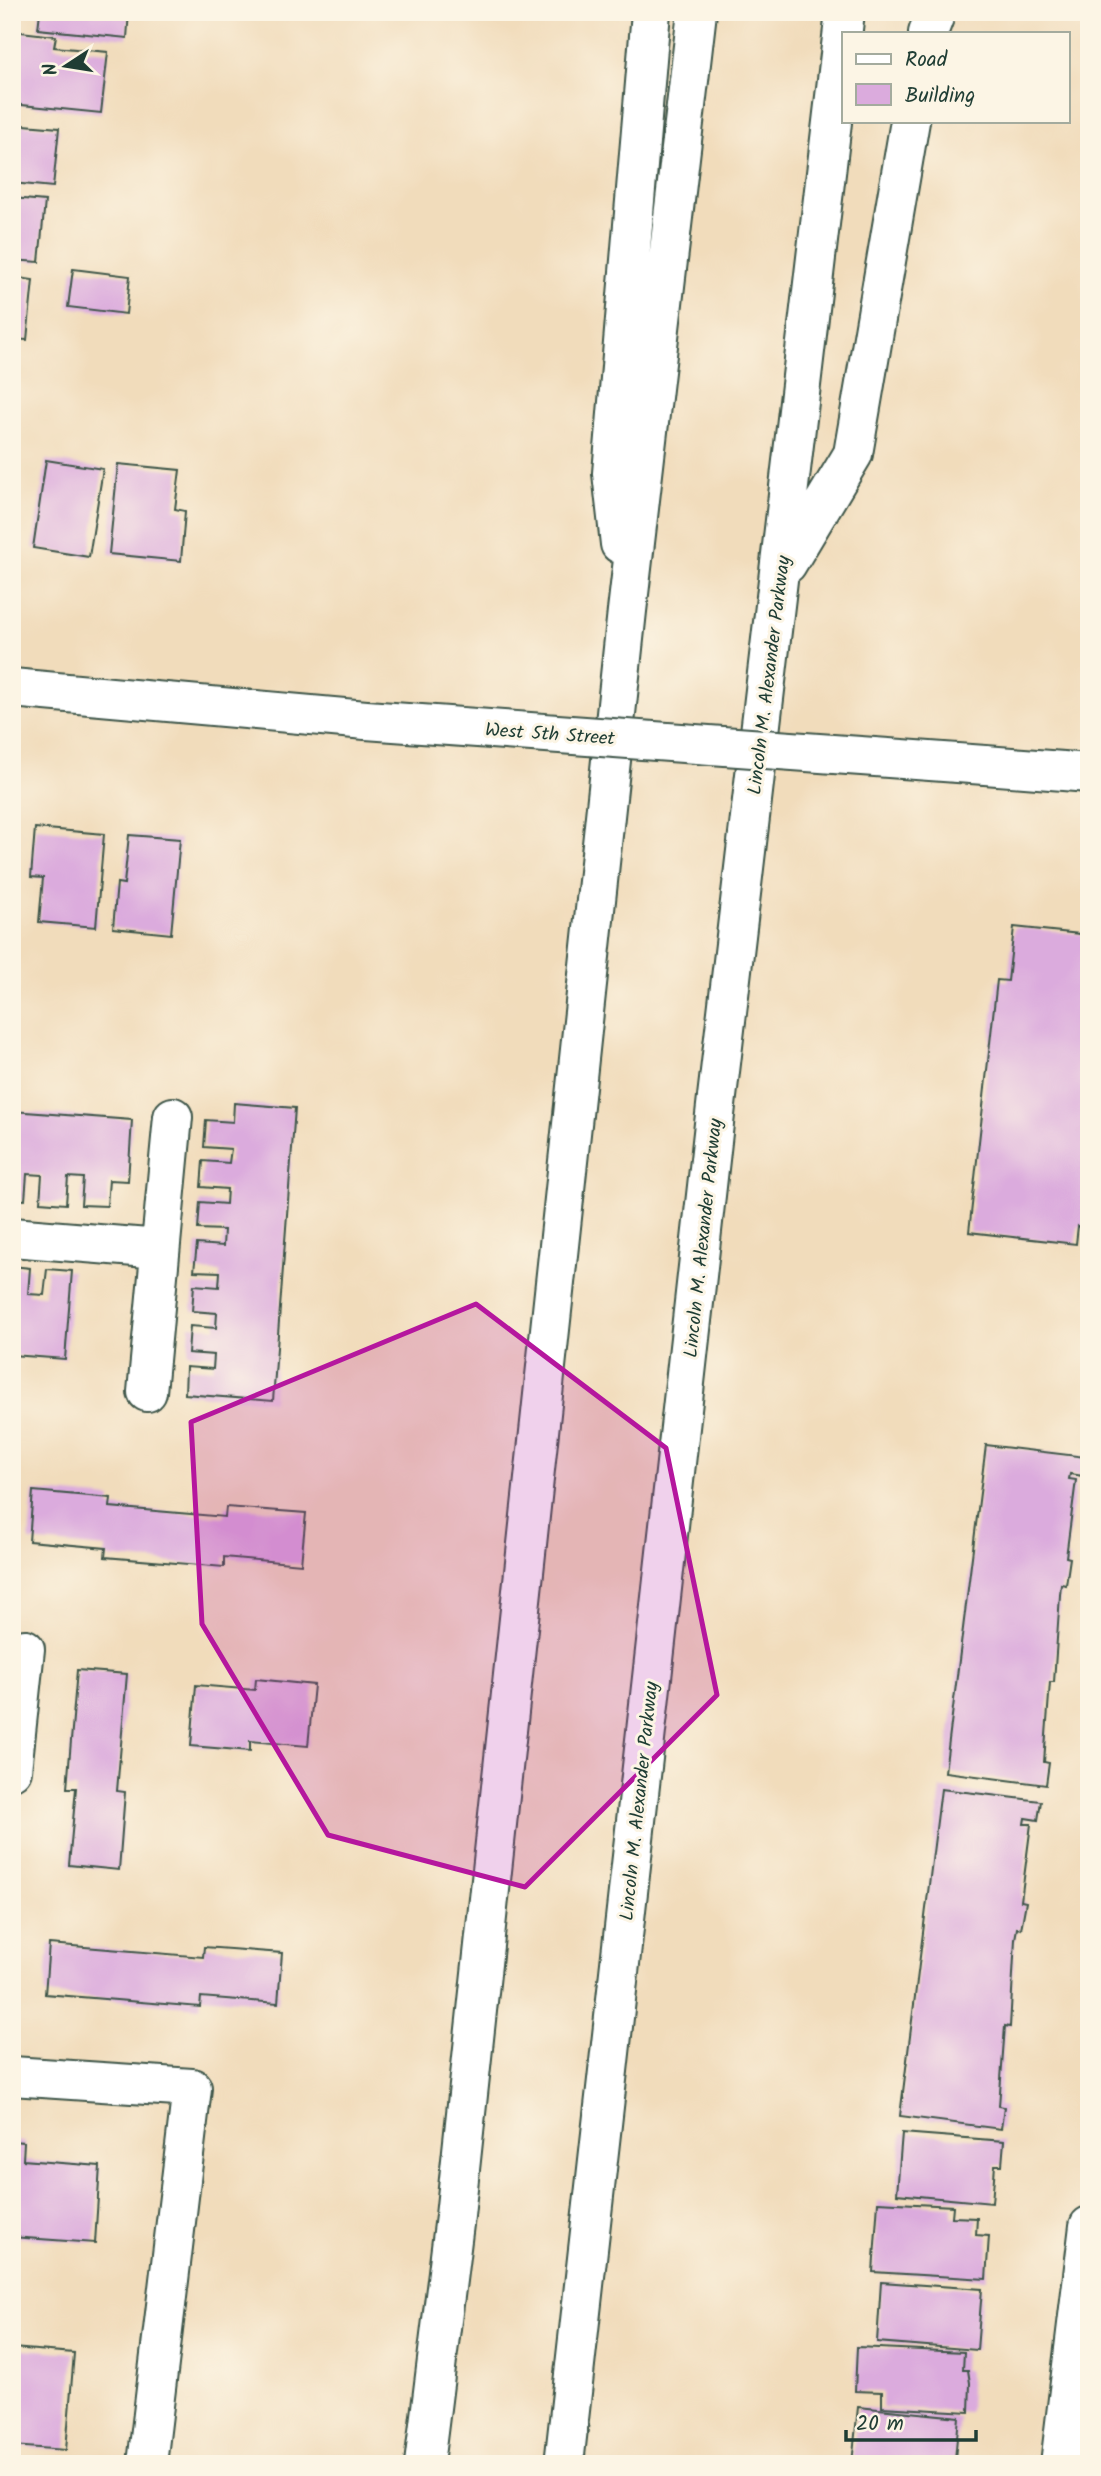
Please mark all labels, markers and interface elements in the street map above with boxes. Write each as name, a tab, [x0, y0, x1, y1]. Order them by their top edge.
north arrow	[32, 32, 102, 102]
legend	[842, 32, 1070, 122]
text: Road	[905, 44, 948, 77]
text: N	[35, 60, 67, 78]
text: Building	[905, 80, 975, 113]
street label: Lincoln M. Alexander Parkway	[740, 553, 800, 796]
street label: West 5th Street	[484, 715, 616, 755]
street label: Lincoln M. Alexander Parkway	[677, 1116, 732, 1359]
street label: Lincoln M. Alexander Parkway	[613, 1679, 668, 1922]
scale bar	[846, 2399, 975, 2443]
text: 20 m	[856, 2408, 904, 2441]

